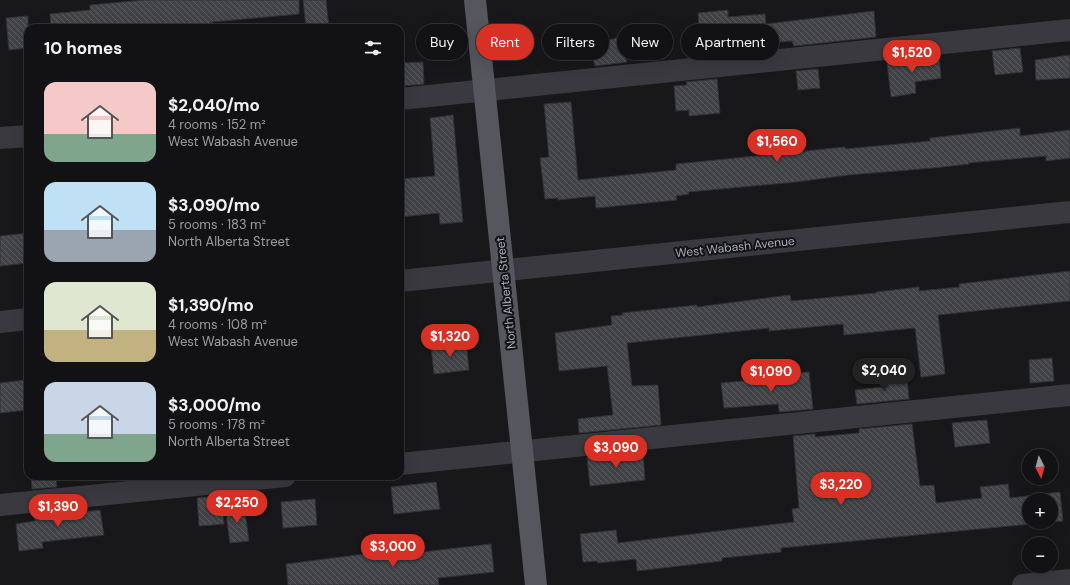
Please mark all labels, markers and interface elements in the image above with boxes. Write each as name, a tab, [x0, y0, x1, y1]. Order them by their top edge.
chip: Buy	[416, 24, 468, 60]
chip: Rent	[476, 24, 534, 60]
chip: Filters	[542, 24, 609, 60]
chip: New	[617, 24, 673, 60]
chip: Apartment	[681, 24, 779, 60]
text: 10 homes	[44, 37, 122, 59]
icon: filters	[362, 37, 384, 59]
pin: $1,520	[879, 40, 945, 74]
text: $1,520	[892, 44, 932, 61]
text: $2,040/mo	[168, 94, 260, 116]
icon: home	[76, 98, 124, 146]
text: 4 rooms · 152 m²	[168, 116, 266, 133]
pin: $1,560	[744, 129, 810, 163]
text: West Wabash Avenue	[168, 133, 298, 150]
text: $1,560	[756, 133, 798, 150]
text: $3,090/mo	[168, 194, 260, 216]
icon: home	[76, 198, 124, 246]
text: 5 rooms · 183 m²	[168, 216, 266, 233]
text: North Alberta Street	[168, 233, 290, 250]
street label: West Wabash Avenue	[675, 233, 796, 261]
street label: North Alberta Street	[492, 236, 520, 350]
text: $1,390/mo	[168, 294, 254, 316]
icon: home	[76, 298, 124, 346]
text: 4 rooms · 108 m²	[168, 316, 267, 333]
pin: $1,320	[417, 324, 483, 358]
text: $1,320	[430, 328, 470, 345]
text: West Wabash Avenue	[168, 333, 298, 350]
pin: $2,040	[851, 358, 917, 392]
pin: $1,090	[738, 359, 804, 393]
text: $2,040	[861, 362, 907, 379]
text: $1,090	[750, 363, 792, 380]
text: $3,000/mo	[168, 394, 261, 416]
icon: home	[76, 398, 124, 446]
text: 5 rooms · 178 m²	[168, 416, 265, 433]
text: North Alberta Street	[168, 433, 290, 450]
pin: $3,090	[583, 435, 649, 469]
text: $3,090	[593, 439, 639, 456]
north arrow	[1022, 449, 1058, 485]
map controls	[1022, 449, 1058, 573]
pin: $3,220	[808, 472, 874, 506]
text: $3,220	[820, 476, 863, 493]
pin: $2,250	[204, 490, 270, 524]
button: +	[1022, 493, 1058, 529]
pin: $1,390	[25, 494, 91, 528]
text: $2,250	[215, 494, 259, 511]
text: $1,390	[38, 498, 78, 515]
pin: $3,000	[360, 534, 426, 568]
button: −	[1022, 537, 1058, 573]
text: $3,000	[370, 538, 416, 555]

